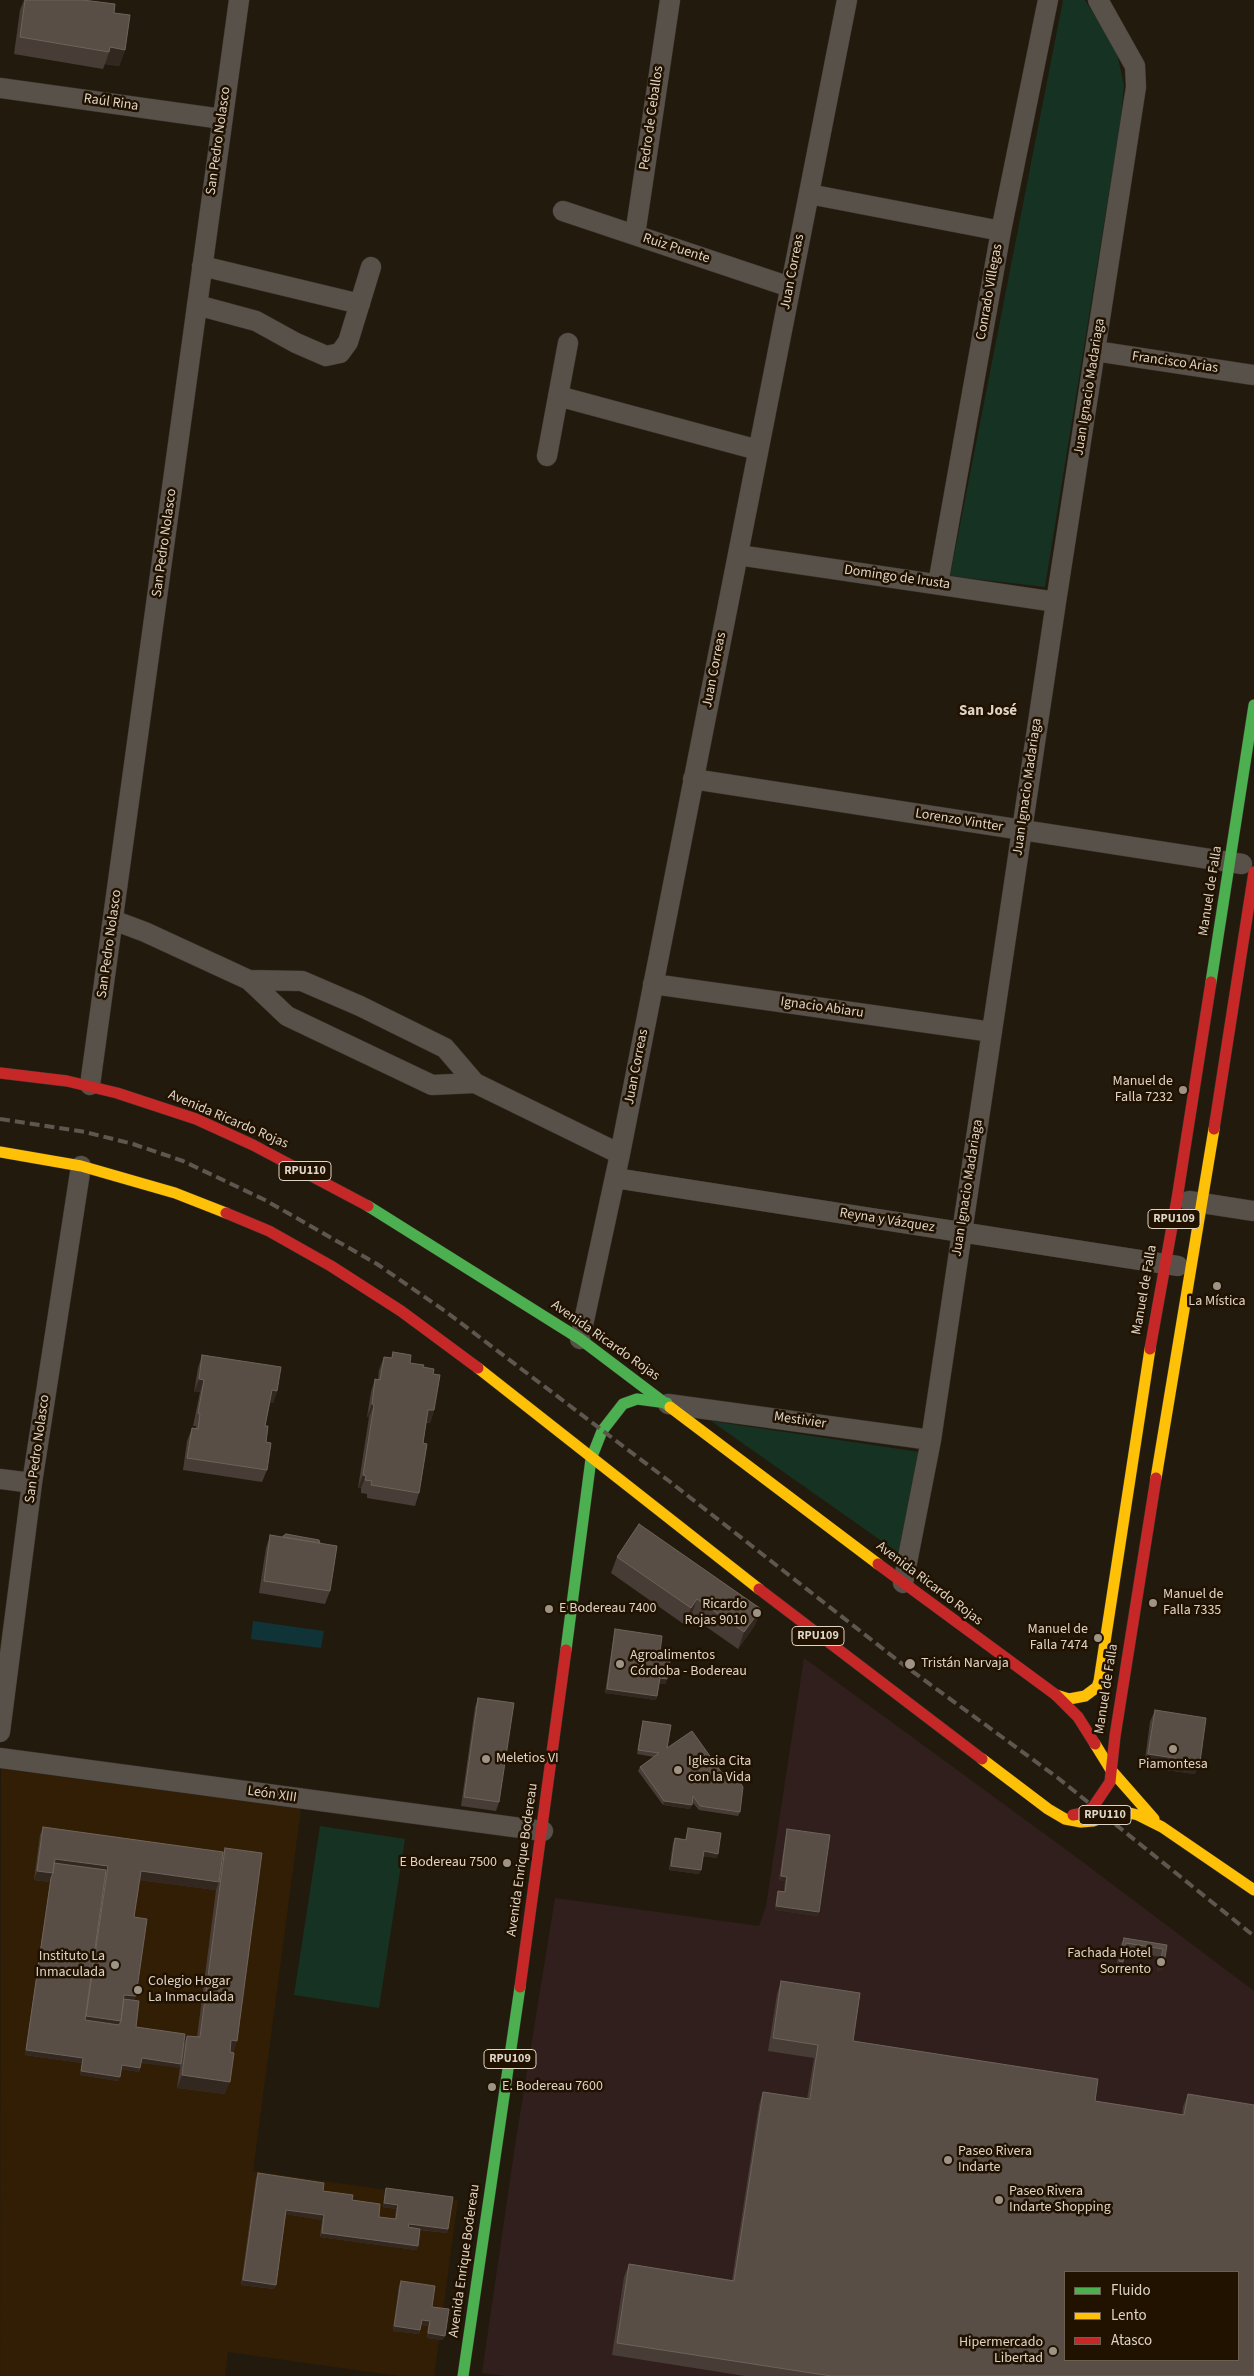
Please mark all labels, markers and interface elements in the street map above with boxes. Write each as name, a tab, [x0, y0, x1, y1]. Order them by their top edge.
street label: Pedro de Ceballos	[636, 65, 668, 171]
street label: San Pedro Nolasco	[203, 86, 235, 196]
street label: Raúl Rina	[83, 91, 139, 115]
street label: Ruiz Puente	[640, 230, 712, 268]
street label: Juan Correas	[777, 233, 809, 311]
street label: Conrado Villegas	[973, 243, 1007, 341]
street label: Juan Ignacio Madariaga	[1071, 317, 1109, 457]
street label: Francisco Arias	[1131, 349, 1219, 377]
street label: San Pedro Nolasco	[149, 488, 181, 598]
street label: Domingo de Irusta	[843, 562, 951, 594]
street label: Juan Correas	[699, 631, 731, 709]
district label: San José	[959, 703, 1017, 721]
street label: Juan Ignacio Madariaga	[1010, 717, 1046, 857]
street label: Lorenzo Vintter	[914, 806, 1004, 836]
street label: Manuel de Falla	[1196, 845, 1226, 937]
street label: San Pedro Nolasco	[94, 889, 126, 999]
street label: Ignacio Abiaru	[779, 994, 865, 1022]
street label: Juan Correas	[621, 1028, 653, 1106]
place label: Manuel de Falla 7232	[1112, 1074, 1173, 1106]
marker: Manuel de Falla 7232	[1177, 1084, 1189, 1096]
street label: Avenida Ricardo Rojas	[165, 1087, 291, 1153]
street label: Juan Ignacio Madariaga	[949, 1118, 987, 1258]
road number: RPU110	[279, 1162, 331, 1180]
street label: Reyna y Vázquez	[838, 1205, 936, 1237]
road number: RPU109	[1148, 1210, 1200, 1228]
street label: Manuel de Falla	[1129, 1244, 1161, 1336]
marker: La Mística	[1211, 1280, 1223, 1292]
place label: La Mística	[1188, 1294, 1246, 1310]
street label: Avenida Ricardo Rojas	[547, 1297, 663, 1385]
street label: San Pedro Nolasco	[22, 1394, 54, 1504]
street label: Mestivier	[773, 1409, 827, 1433]
street label: Avenida Ricardo Rojas	[872, 1538, 986, 1630]
place label: Manuel de Falla 7335	[1163, 1587, 1224, 1620]
place label: Ricardo Rojas 9010	[685, 1597, 747, 1630]
marker: Manuel de Falla 7335	[1147, 1597, 1159, 1609]
place label: E Bodereau 7400	[559, 1601, 656, 1617]
marker: E Bodereau 7400	[543, 1603, 555, 1615]
marker: Ricardo Rojas 9010	[751, 1607, 763, 1619]
place label: Manuel de Falla 7474	[1027, 1622, 1088, 1654]
road number: RPU109	[792, 1626, 844, 1645]
marker: Manuel de Falla 7474	[1092, 1632, 1104, 1644]
street label: Manuel de Falla	[1092, 1643, 1122, 1735]
place label: Agroalimentos Córdoba - Bodereau	[630, 1648, 747, 1680]
place label: Tristán Narvaja	[921, 1656, 1009, 1672]
marker: Tristán Narvaja	[903, 1657, 917, 1671]
marker: Agroalimentos Córdoba - Bodereau	[614, 1658, 626, 1670]
marker: Piamontesa	[1167, 1743, 1179, 1755]
place label: Meletios VI	[496, 1751, 559, 1767]
marker: Meletios VI	[480, 1753, 492, 1765]
place label: Iglesia Cita con la Vida	[688, 1754, 751, 1786]
place label: Piamontesa	[1138, 1757, 1208, 1773]
marker: Iglesia Cita con la Vida	[672, 1764, 684, 1776]
street label: Avenida Enrique Bodereau	[504, 1782, 542, 1938]
street label: León XIII	[246, 1783, 298, 1807]
road number: RPU110	[1079, 1806, 1131, 1824]
place label: E Bodereau 7500	[400, 1855, 497, 1871]
marker: E Bodereau 7500	[501, 1857, 513, 1869]
place label: Fachada Hotel Sorrento	[1067, 1946, 1151, 1978]
place label: Instituto La Inmaculada	[36, 1949, 105, 1981]
marker: Fachada Hotel Sorrento	[1155, 1956, 1167, 1968]
marker: Instituto La Inmaculada	[109, 1959, 121, 1971]
place label: Colegio Hogar La Inmaculada	[148, 1974, 234, 2006]
marker: Colegio Hogar La Inmaculada	[132, 1984, 144, 1996]
road number: RPU109	[484, 2050, 536, 2068]
place label: E. Bodereau 7600	[502, 2079, 603, 2095]
marker: E. Bodereau 7600	[486, 2081, 498, 2093]
place label: Paseo Rivera Indarte	[958, 2144, 1032, 2176]
marker: Paseo Rivera Indarte	[942, 2154, 954, 2166]
street label: Avenida Enrique Bodereau	[446, 2183, 484, 2339]
place label: Paseo Rivera Indarte Shopping	[1009, 2184, 1111, 2216]
marker: Paseo Rivera Indarte Shopping	[993, 2194, 1005, 2206]
legend	[1064, 2271, 1239, 2361]
text: Fluido	[1111, 2280, 1151, 2301]
text: Lento	[1111, 2305, 1147, 2326]
text: Atasco	[1111, 2330, 1152, 2351]
place label: Hipermercado Libertad	[959, 2335, 1043, 2368]
marker: Hipermercado Libertad	[1047, 2345, 1059, 2357]

